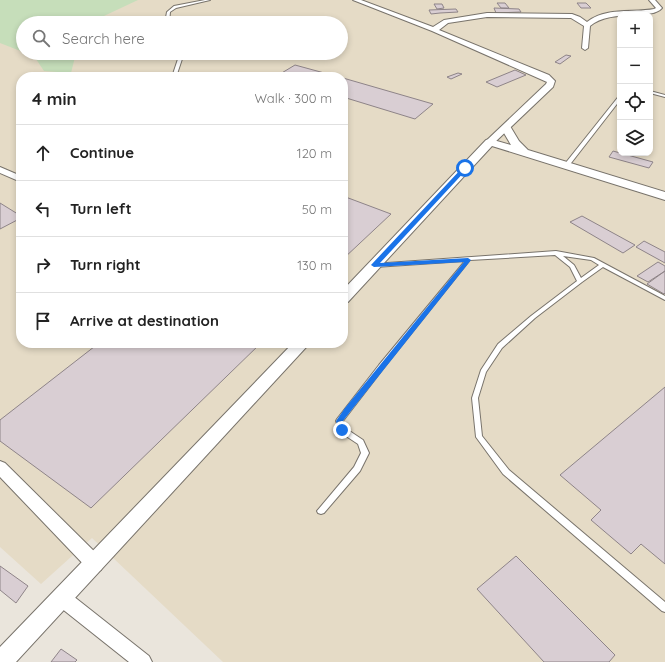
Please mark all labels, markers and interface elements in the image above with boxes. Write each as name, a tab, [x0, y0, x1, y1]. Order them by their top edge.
map controls	[617, 12, 653, 156]
button: +	[617, 12, 653, 48]
search box	[16, 16, 348, 60]
icon: search	[30, 27, 52, 49]
text: Search here	[62, 29, 145, 48]
button: −	[617, 48, 653, 84]
button: locate	[617, 84, 653, 120]
text: 4 min	[32, 88, 77, 109]
text: Walk · 300 m	[254, 90, 332, 106]
button: layers	[617, 120, 653, 156]
icon: ahead	[32, 142, 54, 164]
text: Continue	[70, 143, 134, 162]
text: 120 m	[297, 145, 332, 161]
route start	[456, 159, 474, 177]
icon: left	[32, 198, 54, 220]
text: Turn left	[70, 199, 132, 218]
text: 50 m	[302, 201, 332, 217]
icon: right	[32, 254, 54, 276]
text: Turn right	[70, 255, 141, 274]
text: 130 m	[297, 257, 332, 273]
icon: arrive	[32, 310, 54, 332]
text: Arrive at destination	[70, 311, 219, 330]
route end	[333, 421, 351, 439]

